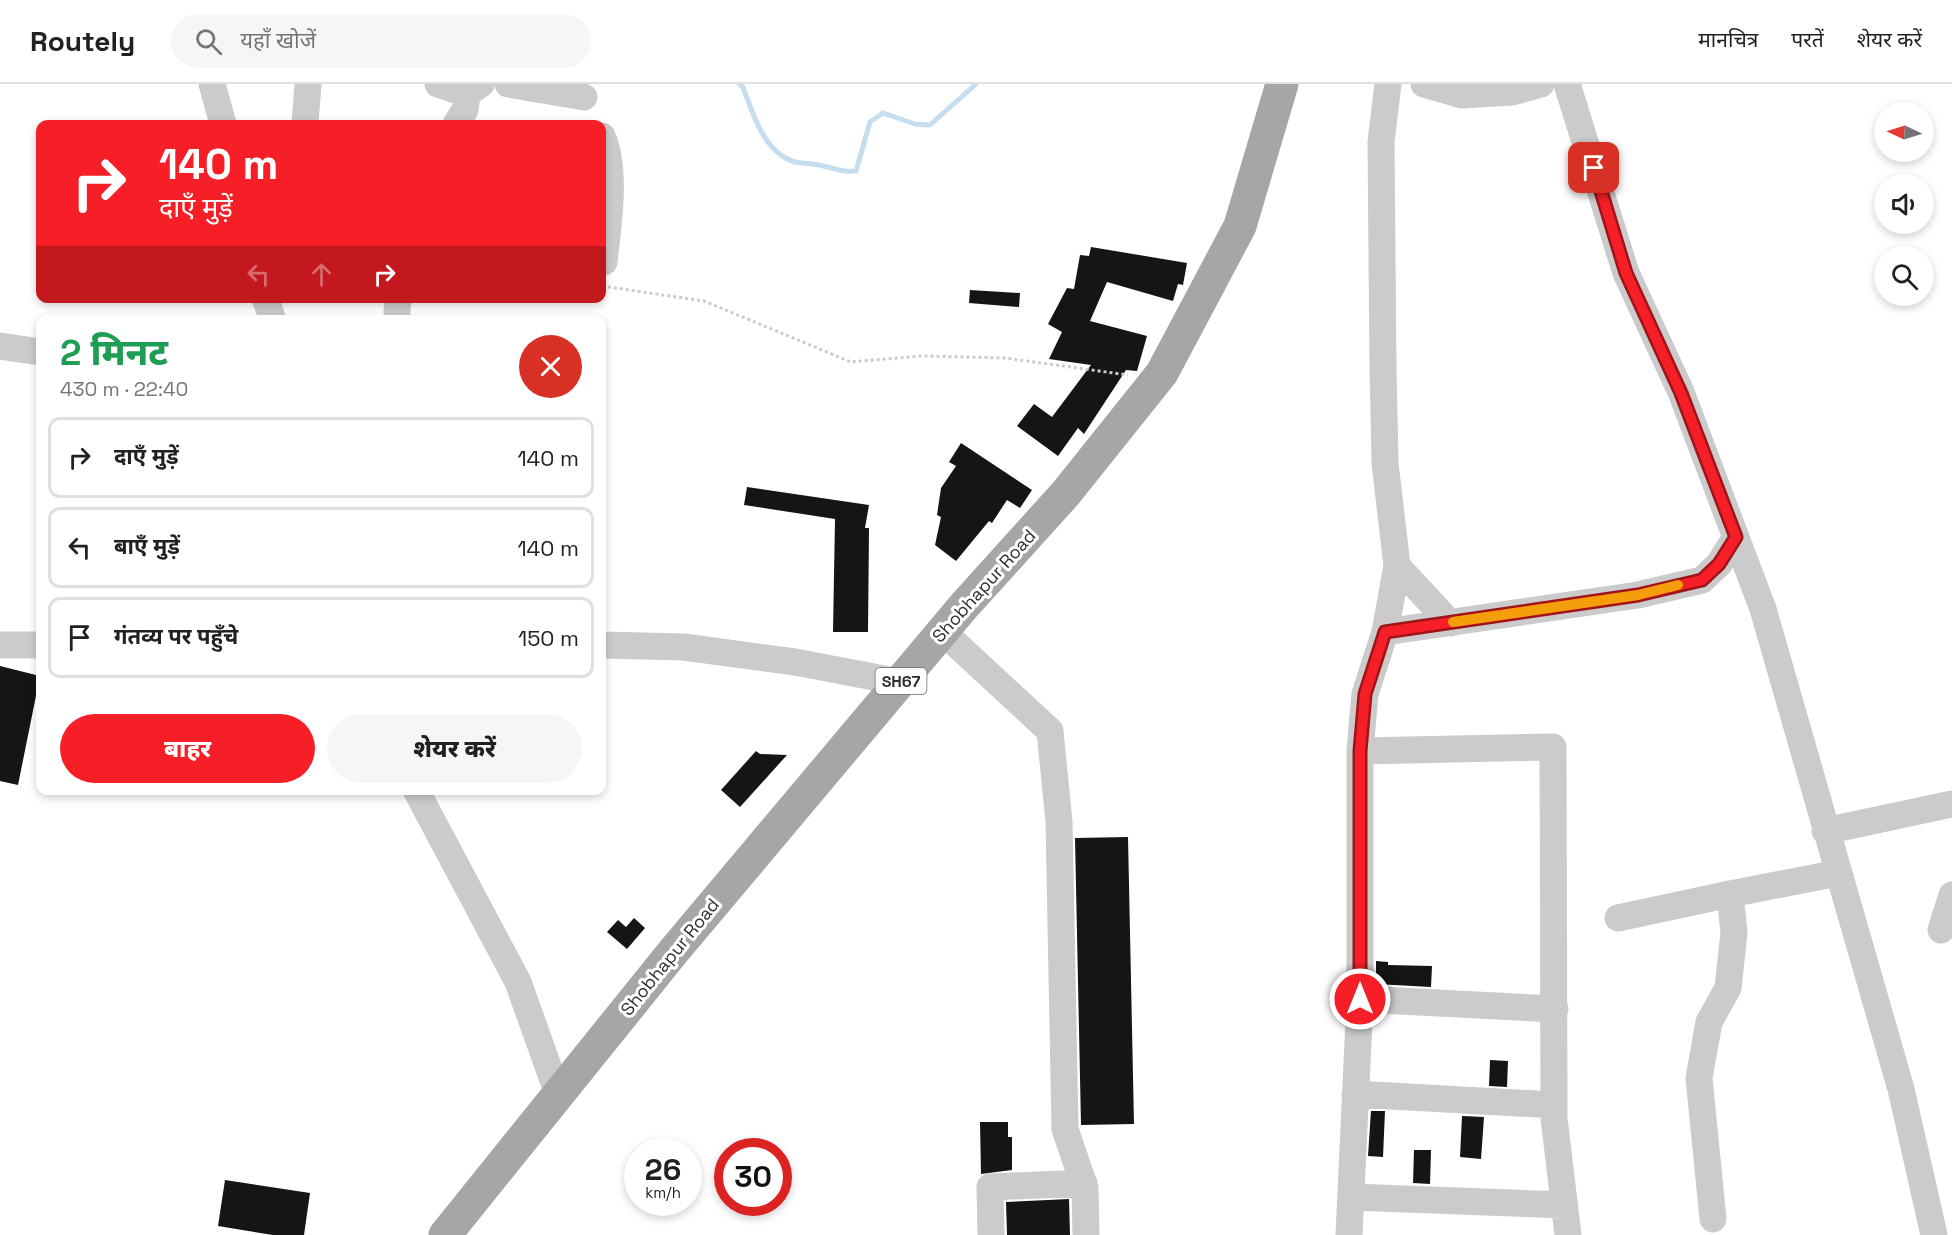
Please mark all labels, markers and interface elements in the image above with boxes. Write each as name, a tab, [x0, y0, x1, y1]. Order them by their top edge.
search box	[171, 14, 591, 68]
text: Routely	[30, 23, 135, 59]
icon: search	[192, 25, 225, 58]
text: यहाँ खोजें	[240, 26, 316, 54]
text: मानचित्र	[1698, 26, 1758, 53]
text: परतें	[1791, 26, 1824, 53]
text: शेयर करें	[1857, 26, 1922, 53]
north arrow	[1874, 102, 1934, 162]
map controls	[1874, 102, 1934, 306]
text: 140 m	[159, 138, 278, 191]
pin	[1568, 142, 1619, 193]
icon: right	[60, 144, 138, 222]
icon: arrive	[1577, 151, 1610, 184]
button: sound	[1874, 174, 1934, 234]
text: दाएँ मुड़ें	[159, 190, 233, 225]
button: search	[1874, 246, 1934, 306]
icon: left	[242, 258, 275, 291]
icon: ahead	[305, 258, 338, 291]
icon: right	[368, 258, 401, 291]
text: 2 मिनट	[60, 330, 168, 376]
button: close	[519, 335, 582, 398]
text: 430 m · 22:40	[60, 376, 188, 402]
icon: right	[63, 441, 96, 474]
text: दाएँ मुड़ें	[114, 442, 179, 470]
text: 140 m	[517, 444, 579, 472]
street label: Shobhapur Road	[927, 524, 1040, 647]
icon: left	[63, 531, 96, 564]
text: बाएँ मुड़ें	[114, 532, 180, 560]
text: 140 m	[517, 534, 579, 562]
icon: arrive	[63, 621, 96, 654]
text: गंतव्य पर पहुँचे	[114, 622, 238, 650]
text: 150 m	[518, 624, 579, 652]
road number: SH67	[876, 668, 926, 694]
button: बाहर	[60, 714, 315, 783]
button: शेयर करें	[327, 714, 582, 783]
street label: Shobhapur Road	[615, 893, 724, 1020]
position arrow	[1328, 967, 1392, 1031]
speed limit sign: 30	[714, 1138, 792, 1216]
text: 26	[645, 1150, 681, 1189]
text: km/h	[645, 1183, 681, 1202]

